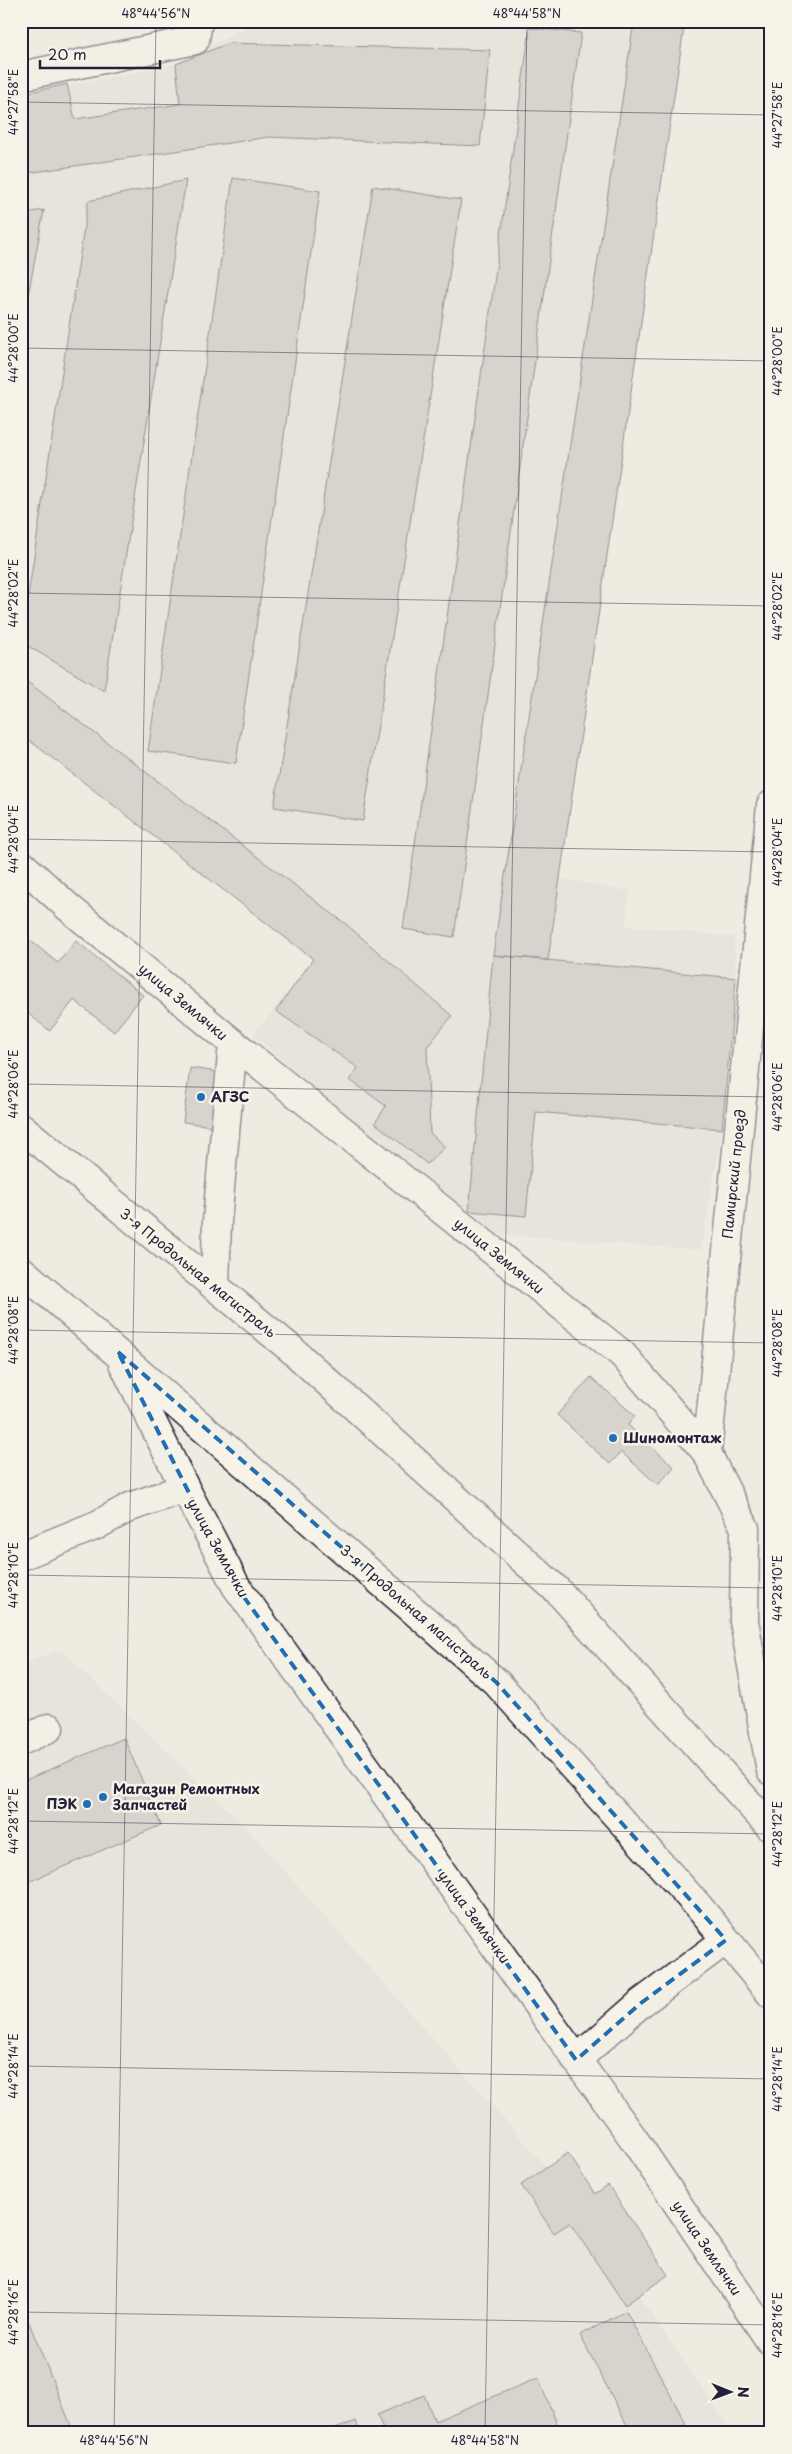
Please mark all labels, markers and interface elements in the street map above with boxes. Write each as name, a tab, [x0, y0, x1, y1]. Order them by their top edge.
text: 48°44'56"N	[122, 4, 190, 22]
text: 48°44'58"N	[493, 4, 561, 22]
scale bar	[40, 38, 160, 70]
text: 20 m	[48, 42, 87, 65]
text: 44°27'58"E	[4, 69, 22, 135]
text: 44°27'58"E	[768, 82, 786, 148]
text: 44°28'00"E	[4, 313, 22, 383]
text: 44°28'00"E	[768, 326, 786, 396]
text: 44°28'02"E	[4, 559, 22, 627]
text: 44°28'02"E	[768, 572, 786, 640]
text: 44°28'04"E	[4, 805, 22, 873]
text: 44°28'04"E	[768, 818, 786, 886]
street label: улица Землячки	[134, 958, 233, 1045]
text: 44°28'06"E	[4, 1049, 22, 1119]
text: 44°28'06"E	[768, 1062, 786, 1132]
place label: АГЗС	[211, 1086, 249, 1107]
marker: АГЗС	[195, 1091, 207, 1103]
street label: Памирский проезд	[716, 1108, 751, 1240]
street label: 3-я Продольная магистраль	[116, 1203, 281, 1342]
street label: улица Землячки	[450, 1213, 549, 1299]
text: 44°28'08"E	[4, 1296, 22, 1364]
text: 44°28'08"E	[768, 1309, 786, 1377]
place label: Шиномонтаж	[623, 1427, 722, 1448]
marker: Шиномонтаж	[607, 1432, 619, 1444]
street label: улица Землячки	[182, 1494, 255, 1601]
street label: 3-я Продольная магистраль	[336, 1540, 497, 1684]
text: 44°28'10"E	[4, 1542, 22, 1608]
text: 44°28'10"E	[768, 1555, 786, 1621]
place label: Магазин Ремонтных Запчастей	[112, 1778, 260, 1815]
text: 44°28'12"E	[4, 1788, 22, 1854]
marker: Магазин Ремонтных Запчастей	[97, 1791, 109, 1803]
place label: ПЭК	[47, 1793, 77, 1814]
marker: ПЭК	[81, 1798, 93, 1810]
text: 44°28'12"E	[768, 1801, 786, 1867]
street label: улица Землячки	[433, 1866, 516, 1968]
text: 44°28'14"E	[4, 2033, 22, 2099]
text: 44°28'14"E	[768, 2046, 786, 2112]
street label: улица Землячки	[668, 2196, 747, 2300]
text: 44°28'16"E	[4, 2279, 22, 2345]
text: 44°28'16"E	[768, 2292, 786, 2358]
north arrow	[704, 2366, 754, 2416]
text: N	[733, 2387, 754, 2398]
text: 48°44'56"N	[80, 2431, 148, 2449]
text: 48°44'58"N	[451, 2431, 519, 2449]

